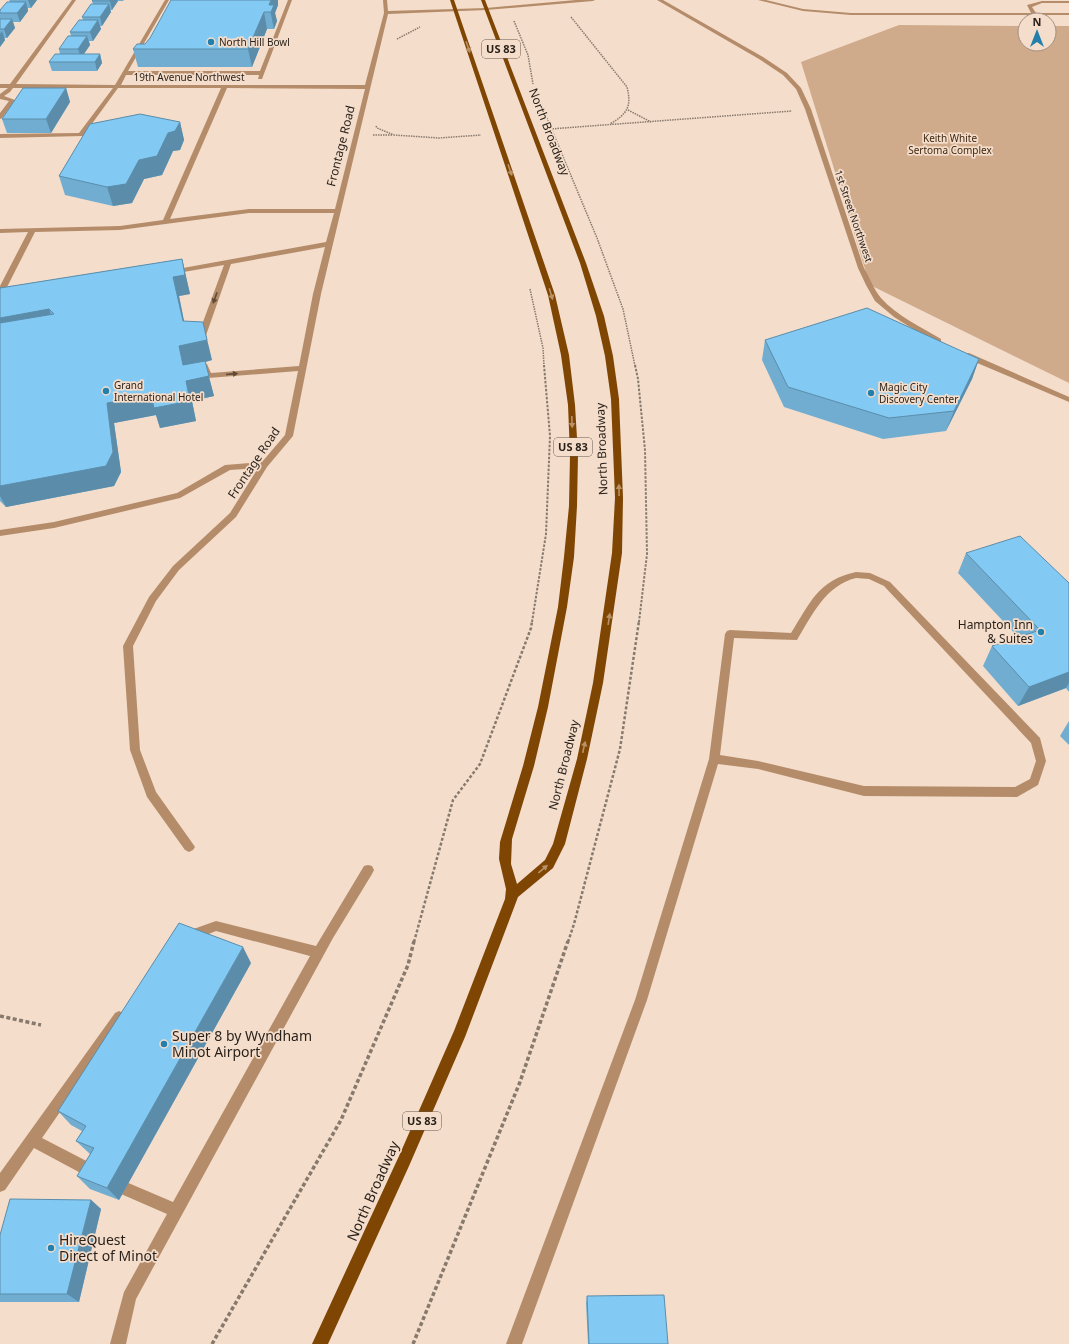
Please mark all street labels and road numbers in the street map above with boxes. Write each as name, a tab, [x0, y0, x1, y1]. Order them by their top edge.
road number: US 83	[482, 40, 520, 58]
street label: 19th Avenue Northwest	[133, 70, 245, 84]
street label: North Broadway	[525, 86, 574, 179]
street label: Frontage Road	[322, 104, 359, 188]
street label: 1st Street Northwest	[832, 168, 876, 264]
street label: North Broadway	[591, 402, 612, 495]
street label: Frontage Road	[223, 424, 284, 502]
road number: US 83	[554, 438, 592, 456]
street label: North Broadway	[544, 717, 583, 812]
road number: US 83	[403, 1112, 441, 1130]
street label: North Broadway	[342, 1137, 403, 1244]

